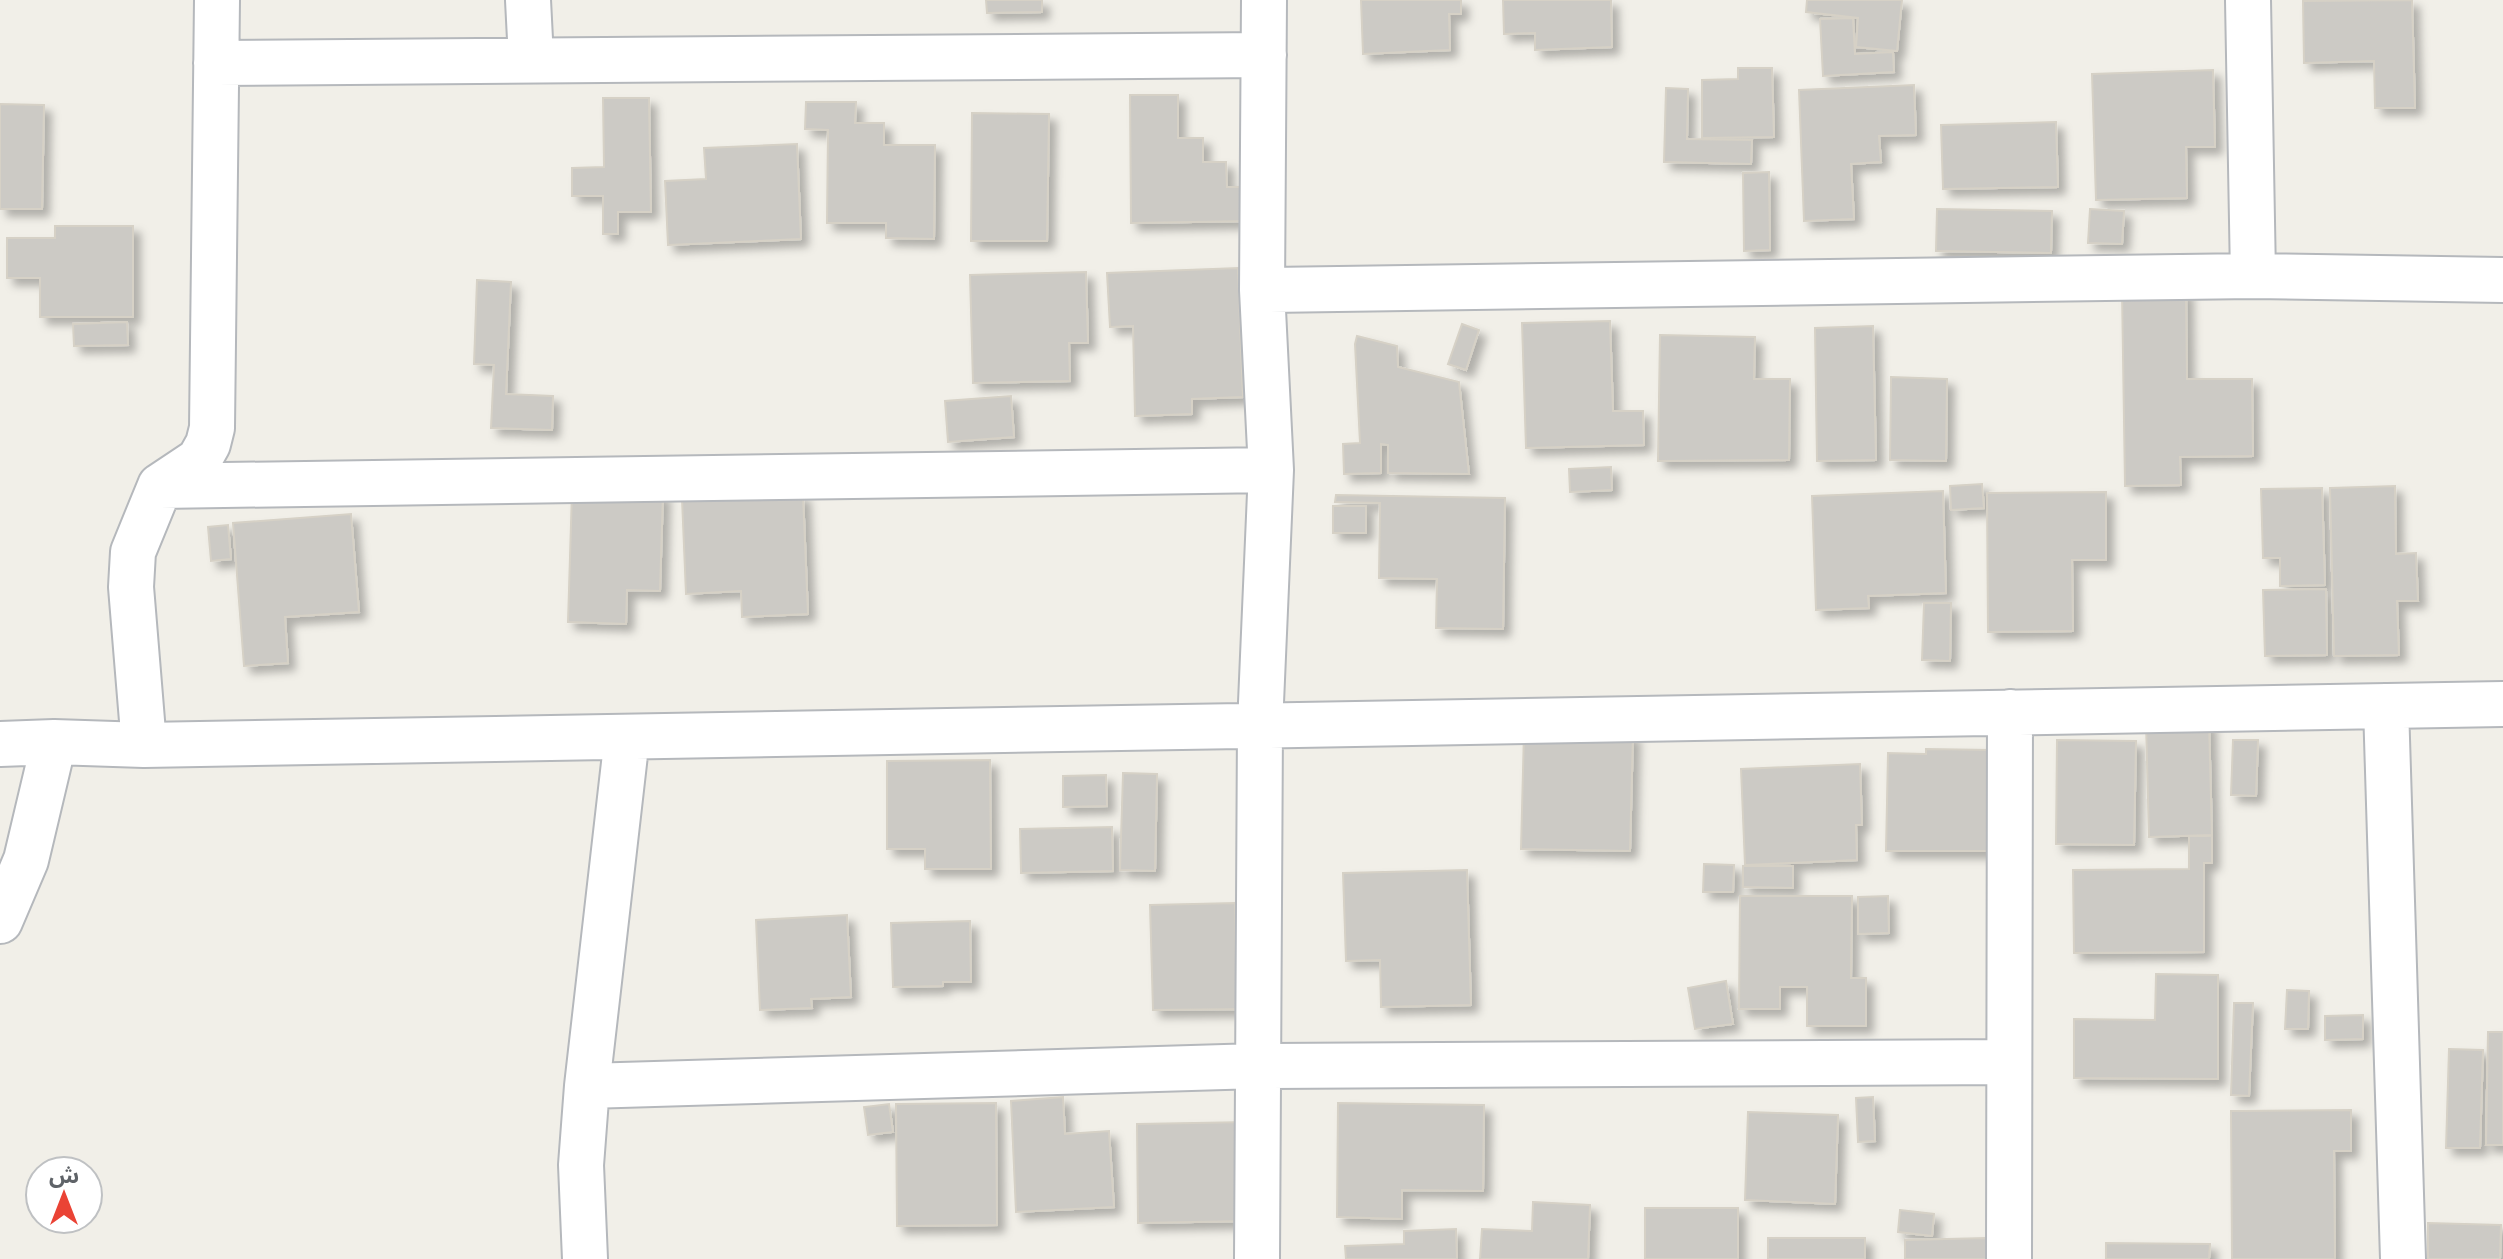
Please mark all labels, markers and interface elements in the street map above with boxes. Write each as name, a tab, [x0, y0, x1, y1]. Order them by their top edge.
north arrow	[24, 1155, 104, 1235]
text: ش	[49, 1159, 79, 1189]

